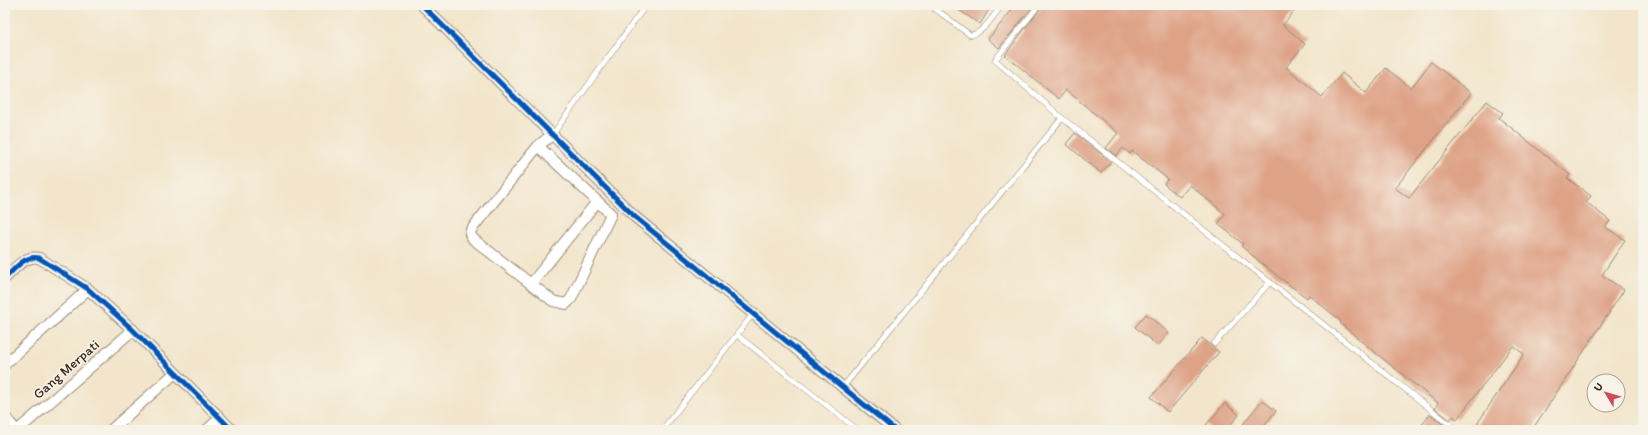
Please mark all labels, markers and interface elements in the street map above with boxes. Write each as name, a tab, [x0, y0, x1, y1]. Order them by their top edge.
street label: Gang Merpati	[30, 336, 103, 403]
north arrow	[1586, 373, 1626, 413]
text: U	[1591, 380, 1606, 394]

